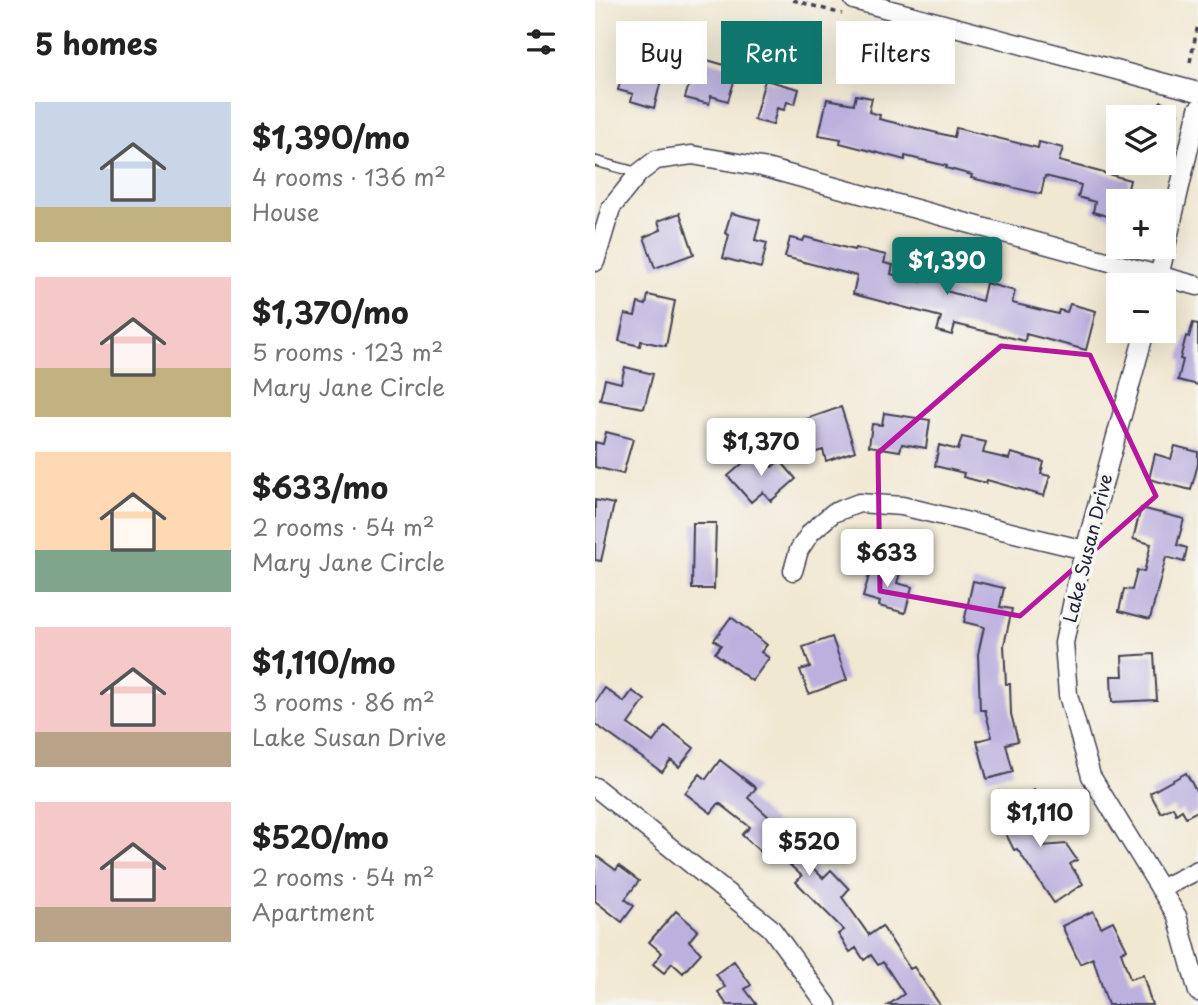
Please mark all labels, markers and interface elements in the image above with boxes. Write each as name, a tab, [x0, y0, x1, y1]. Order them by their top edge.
text: 5 homes	[35, 20, 158, 65]
chip: Buy	[616, 21, 707, 84]
chip: Rent	[721, 21, 822, 84]
chip: Filters	[836, 21, 955, 84]
icon: filters	[522, 23, 560, 61]
map controls	[1106, 105, 1176, 343]
button: layers	[1106, 105, 1176, 175]
text: $1,390/mo	[252, 114, 410, 159]
icon: home	[91, 130, 175, 214]
text: 4 rooms · 136 m²	[252, 159, 446, 194]
button: +	[1106, 189, 1176, 259]
text: House	[252, 194, 319, 229]
pin: $1,390	[890, 238, 1004, 297]
text: $1,390	[908, 242, 986, 277]
button: −	[1106, 273, 1176, 343]
text: $1,370/mo	[252, 289, 409, 334]
icon: home	[91, 305, 175, 389]
text: 5 rooms · 123 m²	[252, 334, 443, 369]
text: Mary Jane Circle	[252, 369, 445, 404]
pin: $1,370	[704, 419, 818, 478]
text: $1,370	[723, 423, 799, 458]
text: $633/mo	[252, 464, 388, 509]
street label: Lake Susan Drive	[1055, 471, 1119, 625]
icon: home	[91, 480, 175, 564]
text: 2 rooms · 54 m²	[252, 509, 435, 544]
pin: $633	[846, 530, 928, 589]
text: $633	[857, 534, 917, 569]
text: Mary Jane Circle	[252, 544, 445, 579]
text: $1,110/mo	[252, 639, 396, 684]
icon: home	[91, 655, 175, 739]
text: 3 rooms · 86 m²	[252, 684, 435, 719]
text: Lake Susan Drive	[252, 719, 446, 754]
pin: $1,110	[983, 790, 1097, 849]
text: $1,110	[1007, 794, 1073, 829]
text: $520/mo	[252, 814, 389, 859]
pin: $520	[768, 818, 850, 878]
text: $520	[778, 823, 840, 858]
icon: home	[91, 830, 175, 914]
text: 2 rooms · 54 m²	[252, 859, 435, 894]
text: Apartment	[252, 894, 375, 929]

